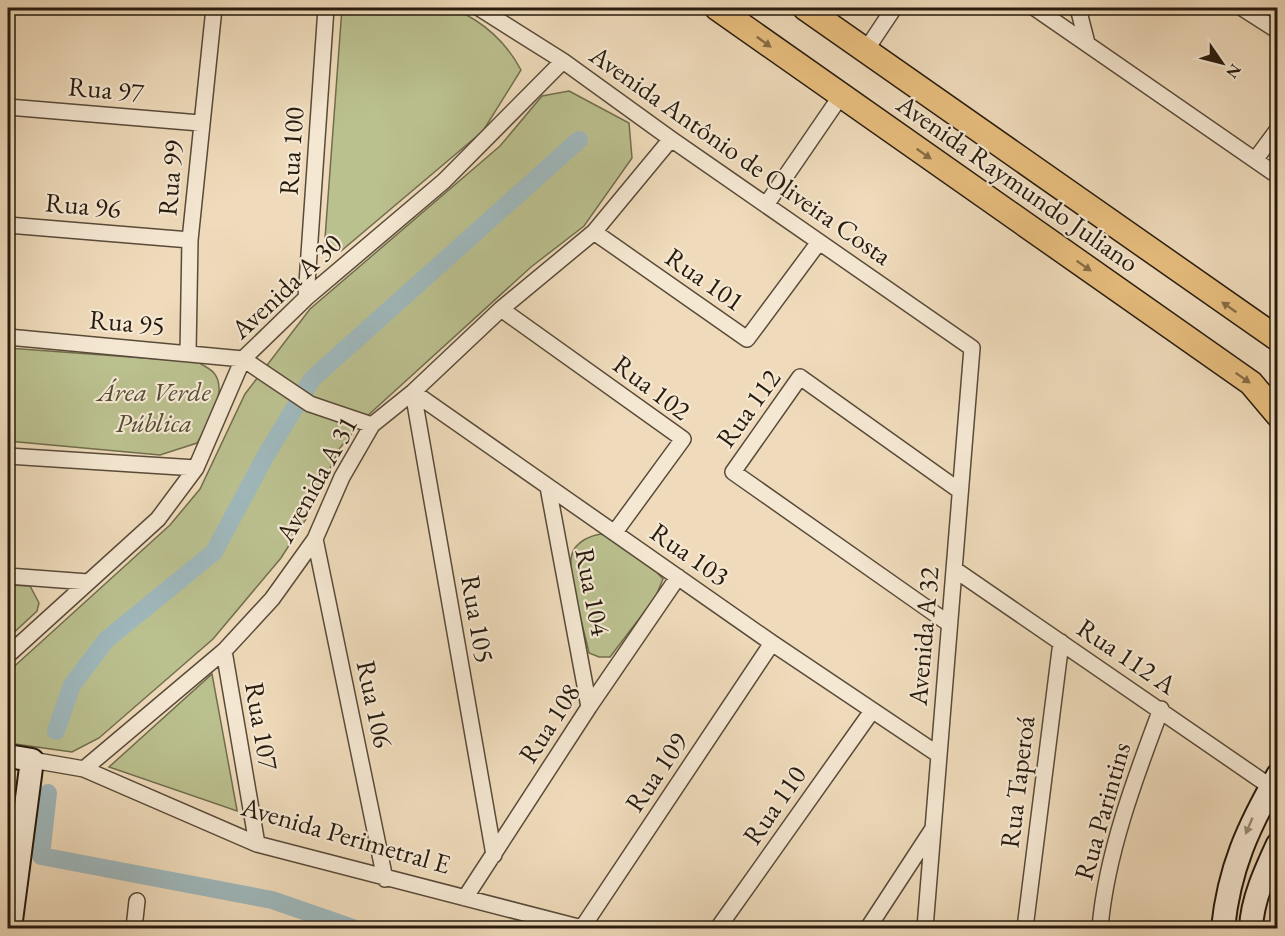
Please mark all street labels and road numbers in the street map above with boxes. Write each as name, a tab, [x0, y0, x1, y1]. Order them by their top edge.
street label: Avenida Antônio de Oliveira Costa	[582, 37, 899, 273]
street label: Rua 97	[67, 68, 146, 110]
street label: Avenida Raymundo Juliano	[889, 86, 1146, 280]
street label: Rua 100	[270, 106, 312, 196]
street label: Rua 99	[149, 139, 191, 217]
street label: Rua 96	[44, 184, 122, 226]
street label: Avenida A 30	[222, 226, 349, 347]
street label: Rua 101	[659, 239, 751, 319]
street label: Rua 95	[88, 301, 166, 343]
street label: Rua 102	[606, 346, 698, 428]
street label: Rua 112	[708, 362, 788, 454]
street label: Avenida A 31	[266, 410, 365, 549]
street label: Rua 103	[644, 514, 736, 594]
street label: Rua 104	[567, 545, 619, 640]
street label: Avenida A 32	[899, 565, 947, 708]
street label: Rua 105	[453, 572, 503, 666]
street label: Rua 112 A	[1071, 610, 1184, 702]
street label: Rua 106	[349, 657, 401, 751]
street label: Rua 108	[510, 676, 588, 770]
street label: Rua 107	[237, 679, 287, 774]
street label: Rua Taperoá	[992, 714, 1042, 850]
street label: Rua 109	[617, 725, 695, 818]
street label: Rua Parintins	[1066, 738, 1138, 884]
street label: Rua 110	[734, 759, 814, 851]
street label: Avenida Perimetral E	[236, 788, 455, 882]

